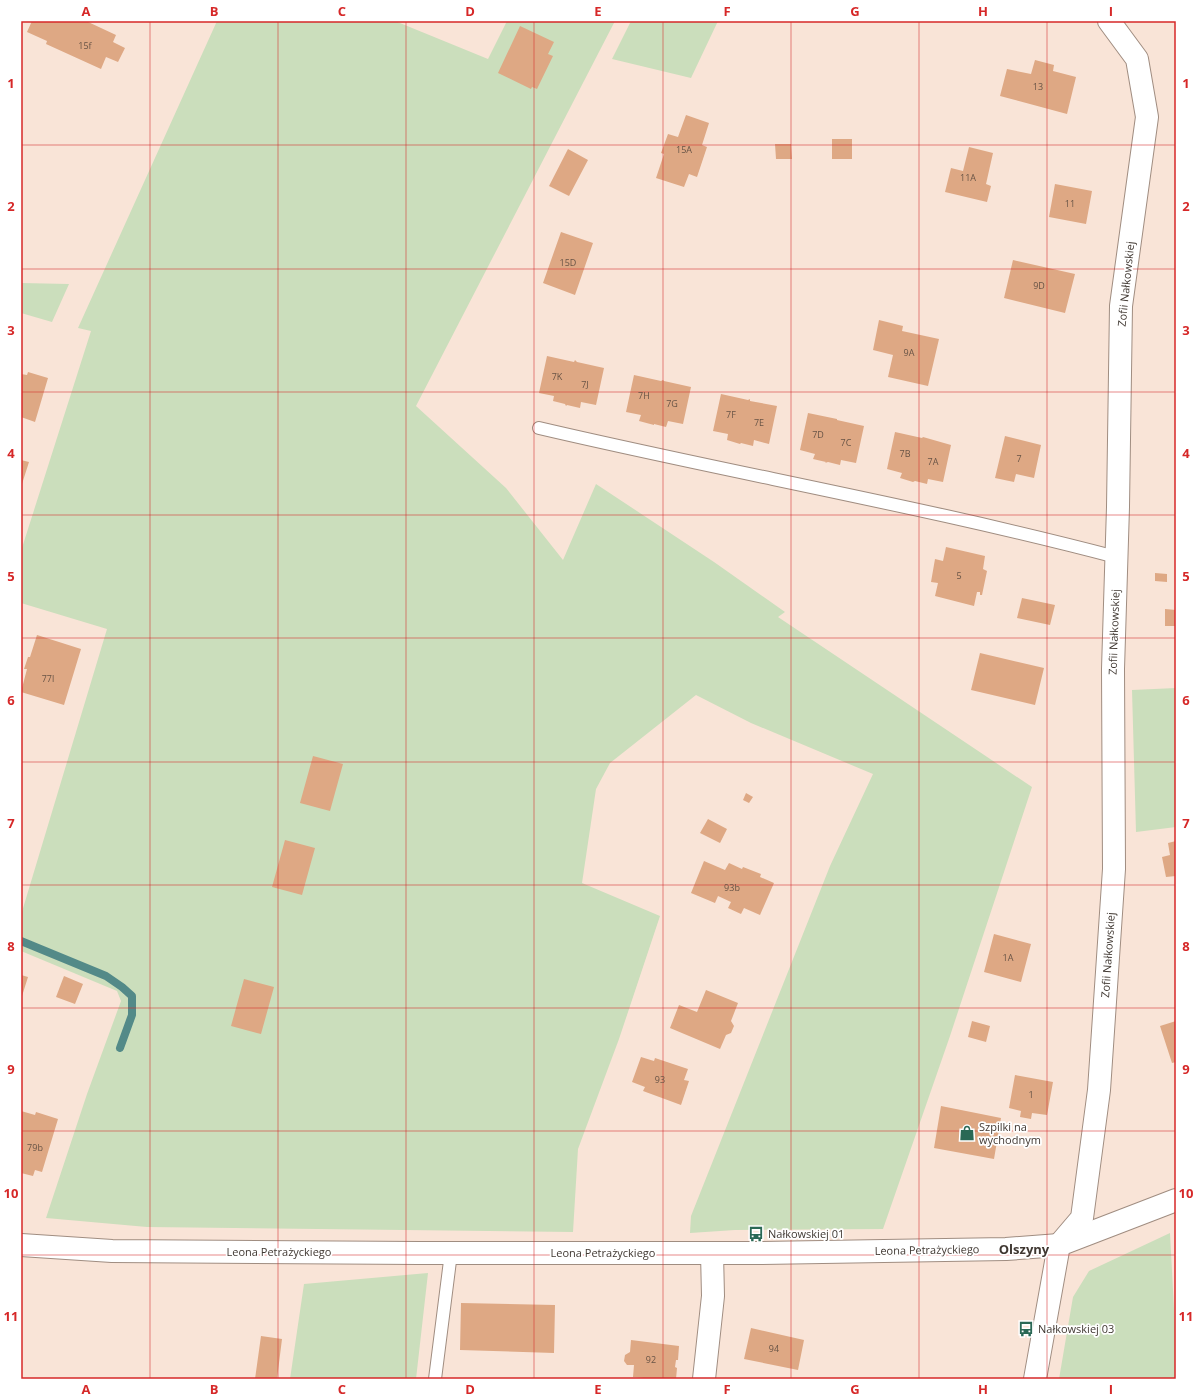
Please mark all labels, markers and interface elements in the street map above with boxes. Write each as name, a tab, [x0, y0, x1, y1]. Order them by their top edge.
text: A	[82, 2, 91, 20]
text: B	[210, 2, 219, 20]
text: C	[338, 2, 346, 20]
text: D	[465, 2, 475, 20]
text: E	[594, 2, 602, 20]
text: F	[723, 2, 731, 20]
text: G	[850, 2, 860, 20]
text: H	[978, 2, 988, 20]
text: I	[1109, 2, 1113, 20]
house number: 15f	[78, 39, 93, 52]
text: 1	[7, 74, 15, 92]
text: 1	[1182, 74, 1190, 92]
house number: 13	[1033, 80, 1043, 93]
house number: 15A	[676, 143, 692, 156]
house number: 11A	[960, 171, 976, 184]
text: 2	[7, 197, 15, 215]
house number: 11	[1065, 197, 1075, 210]
text: 2	[1182, 197, 1190, 215]
street label: Zofii Nałkowskiej	[1114, 240, 1137, 327]
house number: 15D	[560, 256, 576, 269]
house number: 9D	[1033, 279, 1045, 292]
text: 3	[7, 321, 15, 339]
text: 3	[1182, 321, 1190, 339]
house number: 9A	[904, 346, 915, 359]
house number: 7K	[552, 370, 563, 383]
house number: 7J	[581, 378, 589, 391]
house number: 7H	[638, 389, 650, 402]
house number: 7G	[666, 397, 678, 410]
house number: 7F	[726, 408, 736, 421]
house number: 7E	[754, 416, 764, 429]
house number: 7D	[812, 428, 824, 441]
house number: 7C	[841, 436, 852, 449]
text: 4	[7, 444, 15, 462]
text: 4	[1182, 444, 1190, 462]
house number: 7B	[900, 447, 911, 460]
house number: 7	[1016, 452, 1022, 465]
house number: 7A	[928, 455, 939, 468]
text: 5	[7, 567, 15, 585]
text: 5	[1182, 567, 1190, 585]
house number: 5	[956, 569, 962, 582]
street label: Zofii Nałkowskiej	[1105, 589, 1122, 675]
house number: 77l	[42, 672, 54, 685]
text: 6	[7, 691, 15, 709]
text: 6	[1182, 691, 1190, 709]
text: 7	[7, 814, 15, 832]
text: 7	[1182, 814, 1190, 832]
house number: 93b	[724, 881, 740, 894]
street label: Zofii Nałkowskiej	[1097, 912, 1118, 998]
text: 8	[7, 937, 15, 955]
text: 8	[1182, 937, 1190, 955]
house number: 1A	[1003, 951, 1014, 964]
text: 9	[7, 1060, 15, 1078]
text: 9	[1182, 1060, 1190, 1078]
house number: 93	[655, 1073, 665, 1086]
house number: 1	[1028, 1088, 1034, 1101]
place label: Szpilki na wychodnym	[979, 1119, 1041, 1147]
shop icon: Szpilki na wychodnym	[958, 1124, 976, 1142]
house number: 79b	[27, 1141, 43, 1154]
text: 10	[4, 1184, 18, 1202]
text: 10	[1179, 1184, 1193, 1202]
bus stop icon: Nałkowskiej 01	[747, 1225, 765, 1243]
place label: Nałkowskiej 01	[768, 1226, 844, 1241]
district label: Olszyny	[999, 1240, 1050, 1258]
street label: Leona Petrażyckiego	[874, 1241, 980, 1258]
street label: Leona Petrażyckiego	[227, 1244, 332, 1259]
street label: Leona Petrażyckiego	[551, 1245, 656, 1260]
text: 11	[4, 1307, 18, 1325]
text: 11	[1179, 1307, 1193, 1325]
bus stop icon: Nałkowskiej 03	[1017, 1320, 1035, 1338]
place label: Nałkowskiej 03	[1038, 1321, 1114, 1336]
house number: 94	[769, 1342, 779, 1355]
house number: 92	[646, 1353, 656, 1366]
text: A	[82, 1380, 91, 1398]
text: B	[210, 1380, 219, 1398]
text: C	[338, 1380, 346, 1398]
text: D	[465, 1380, 475, 1398]
text: E	[594, 1380, 602, 1398]
text: F	[723, 1380, 731, 1398]
text: G	[850, 1380, 860, 1398]
text: H	[978, 1380, 988, 1398]
text: I	[1109, 1380, 1113, 1398]

